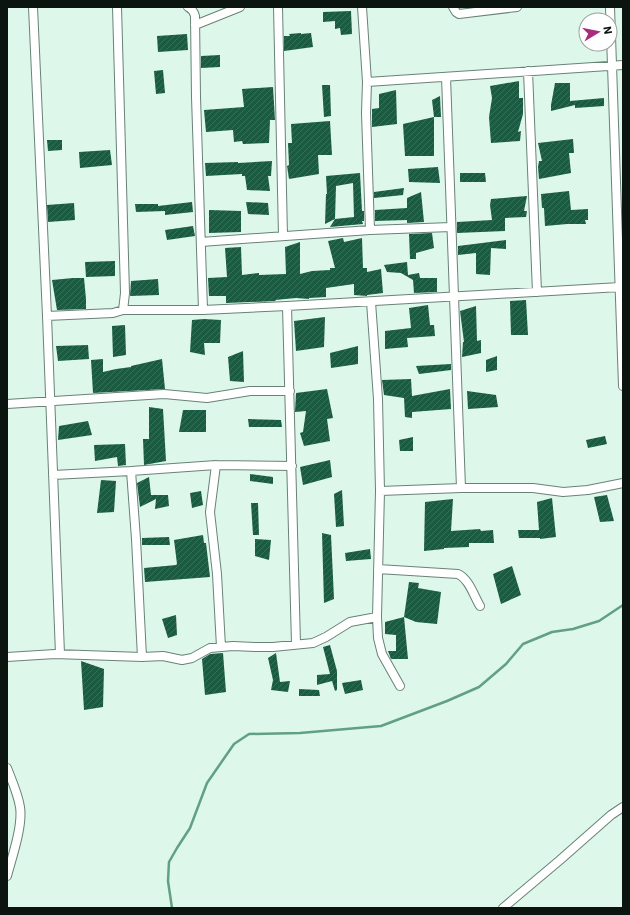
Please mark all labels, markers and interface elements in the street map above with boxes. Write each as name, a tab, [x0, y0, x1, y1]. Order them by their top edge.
north arrow	[578, 12, 618, 52]
text: N	[600, 25, 615, 35]

